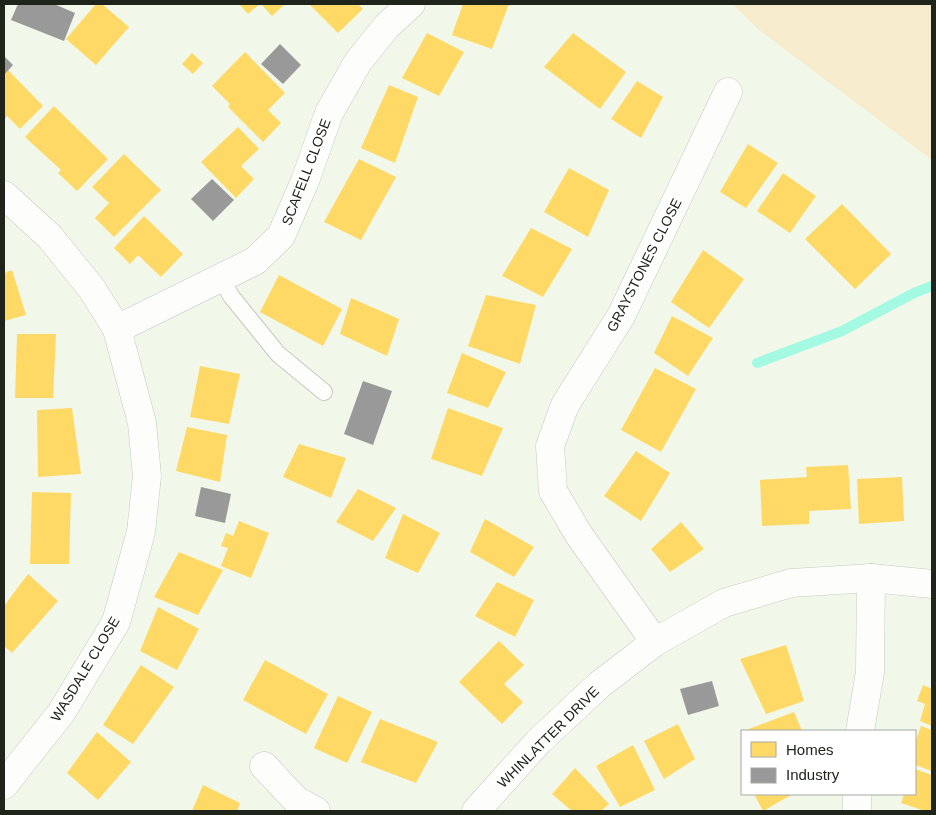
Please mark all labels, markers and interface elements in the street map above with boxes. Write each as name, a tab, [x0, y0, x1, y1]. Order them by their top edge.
street label: SCAFELL CLOSE	[278, 116, 334, 228]
street label: GRAYSTONES CLOSE	[603, 196, 685, 334]
street label: WASDALE CLOSE	[47, 614, 123, 724]
street label: WHINLATTER DRIVE	[494, 683, 602, 791]
legend	[741, 730, 916, 795]
text: Homes	[786, 741, 834, 758]
text: Industry	[786, 766, 840, 783]

